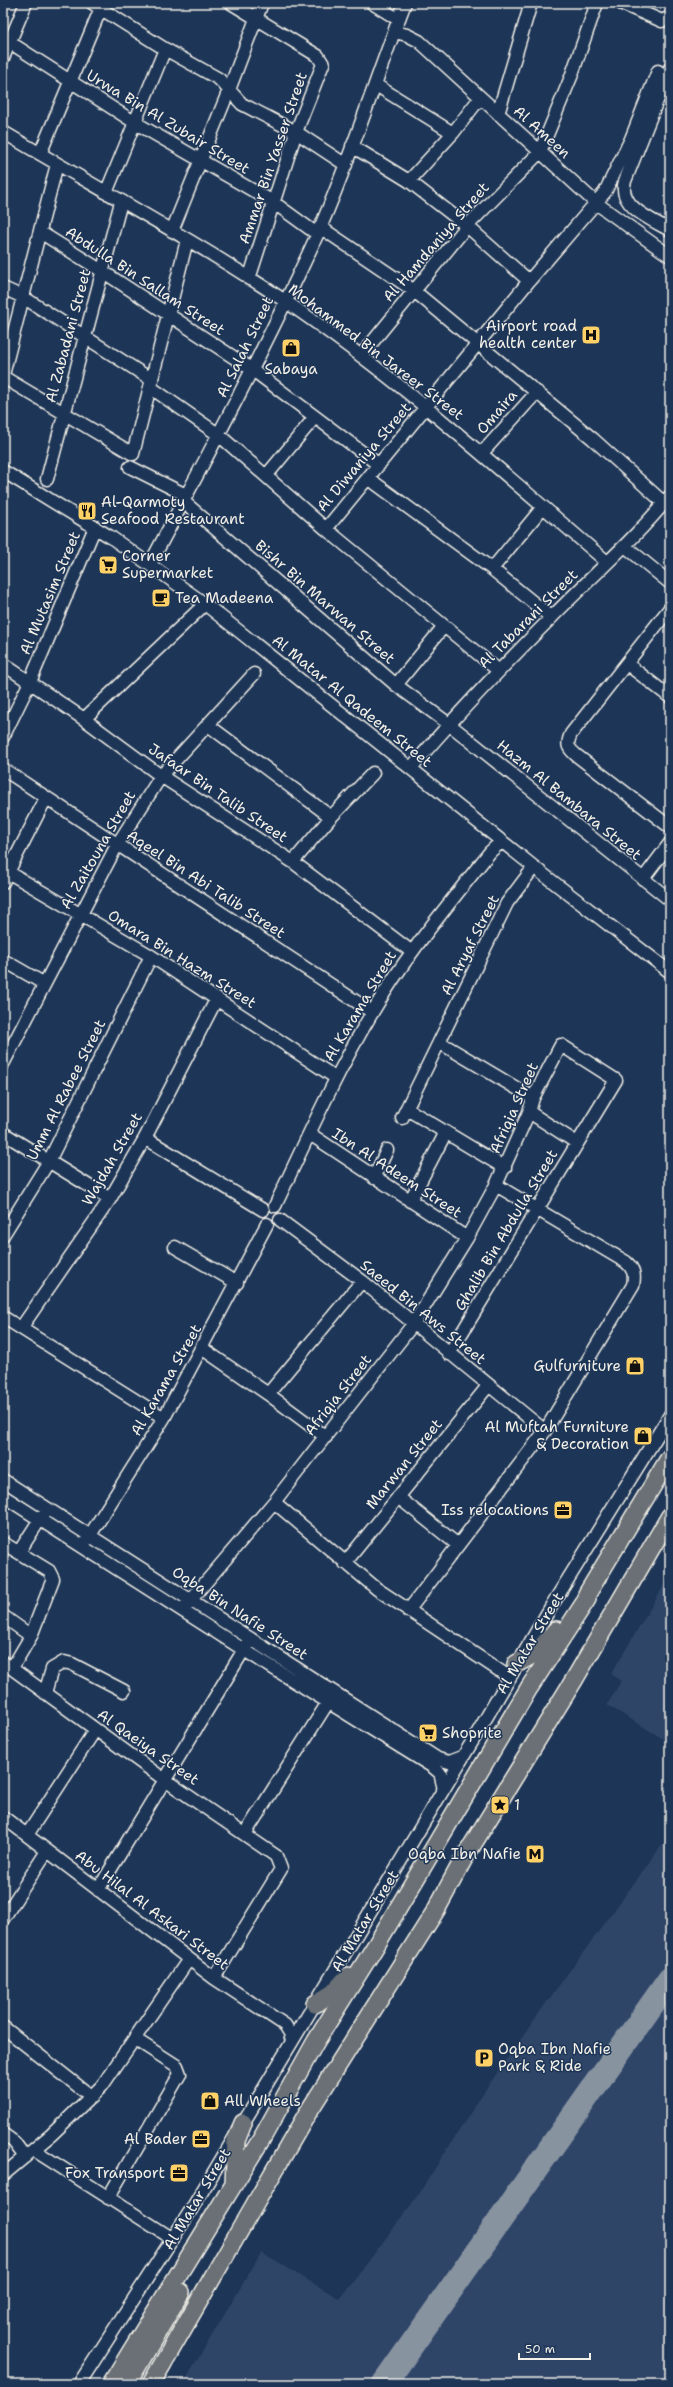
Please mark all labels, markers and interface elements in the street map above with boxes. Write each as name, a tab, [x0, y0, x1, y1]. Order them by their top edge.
street label: Urwa Bin Al Zubair Street	[83, 65, 253, 179]
street label: Ammar Bin Yasser Street	[234, 69, 312, 247]
street label: Al Ameen	[509, 101, 575, 163]
street label: Al Hamdaniya Street	[378, 178, 494, 306]
street label: Abdulla Bin Sallam Street	[61, 222, 229, 340]
street label: Al Zabadani Street	[41, 267, 95, 405]
street label: Mohammed Bin Jareer Street	[284, 279, 468, 425]
street label: Al Salah Street	[212, 293, 278, 401]
place label: Airport road health center	[479, 316, 577, 353]
hospital icon: Airport road health center	[580, 324, 602, 346]
shop icon: Sabaya	[280, 337, 302, 359]
place label: Sabaya	[264, 359, 318, 379]
street label: Omaira	[472, 385, 522, 438]
street label: Al Diwaniya Street	[312, 398, 416, 516]
place label: Al-Qarmoty Seafood Restaurant	[101, 492, 245, 529]
restaurant icon: Al-Qarmoty Seafood Restaurant	[76, 500, 98, 522]
street label: Al Mutasim Street	[15, 528, 85, 658]
street label: Bishr Bin Marwan Street	[251, 536, 399, 668]
place label: Corner Supermarket	[122, 546, 213, 583]
supermarket icon: Corner Supermarket	[97, 554, 119, 576]
street label: Al Tabarani Street	[474, 565, 582, 673]
cafe icon: Tea Madeena	[150, 587, 172, 609]
place label: Tea Madeena	[175, 588, 274, 608]
street label: Al Matar Al Qadeem Street	[268, 630, 436, 772]
street label: Hazm Al Bambara Street	[492, 735, 646, 865]
street label: Jafaar Bin Talib Street	[144, 739, 292, 847]
street label: Al Zaitouna Street	[56, 787, 140, 913]
street label: Aqeel Bin Abi Talib Street	[123, 825, 289, 943]
street label: Al Aryaf Street	[436, 891, 504, 999]
street label: Omara Bin Hazm Street	[104, 905, 260, 1013]
street label: Al Karama Street	[319, 947, 401, 1065]
street label: Umm Al Rabee Street	[22, 1016, 110, 1164]
street label: Afriqia Street	[485, 1059, 543, 1157]
street label: Wajdah Street	[77, 1109, 147, 1209]
street label: Ibn Al Adeem Street	[328, 1123, 466, 1223]
street label: Ghalib Bin Abdulla Street	[450, 1146, 562, 1314]
street label: Saeed Bin Aws Street	[356, 1255, 490, 1369]
street label: Al Karama Street	[126, 1321, 206, 1439]
street label: Afriqia Street	[300, 1350, 376, 1440]
shop icon: Gulfurniture	[624, 1355, 646, 1377]
place label: Gulfurniture	[533, 1356, 621, 1376]
street label: Marwan Street	[361, 1415, 447, 1513]
place label: Al Muftah Furniture & Decoration	[485, 1417, 629, 1454]
shop icon: Al Muftah Furniture & Decoration	[632, 1425, 654, 1447]
office icon: Iss relocations	[552, 1499, 574, 1521]
place label: Iss relocations	[441, 1500, 549, 1520]
street label: Oqba Bin Nafie Street	[168, 1562, 312, 1664]
street label: Al Matar Street	[492, 1588, 568, 1698]
street label: Al Qaeiya Street	[93, 1704, 203, 1790]
supermarket icon: Shoprite	[417, 1722, 439, 1744]
place label: Shoprite	[442, 1723, 502, 1743]
place icon: 1	[489, 1794, 511, 1816]
place label: 1	[514, 1795, 520, 1815]
metro station icon: Oqba Ibn Nafie	[524, 1843, 546, 1865]
place label: Oqba Ibn Nafie	[408, 1844, 521, 1864]
street label: Abu Hilal Al Askari Street	[71, 1846, 233, 1974]
street label: Al Matar Street	[327, 1866, 403, 1976]
place label: Oqba Ibn Nafie Park & Ride	[498, 2039, 611, 2076]
parking icon: Oqba Ibn Nafie Park & Ride	[473, 2047, 495, 2069]
shop icon: All Wheels	[199, 2090, 221, 2112]
place label: All Wheels	[224, 2091, 301, 2111]
office icon: Al Bader	[190, 2128, 212, 2150]
place label: Al Bader	[124, 2129, 187, 2149]
street label: Al Matar Street	[159, 2144, 235, 2254]
office icon: Fox Transport	[168, 2162, 190, 2184]
place label: Fox Transport	[65, 2163, 165, 2183]
scale bar	[519, 2335, 590, 2361]
text: 50 m	[525, 2341, 555, 2357]

